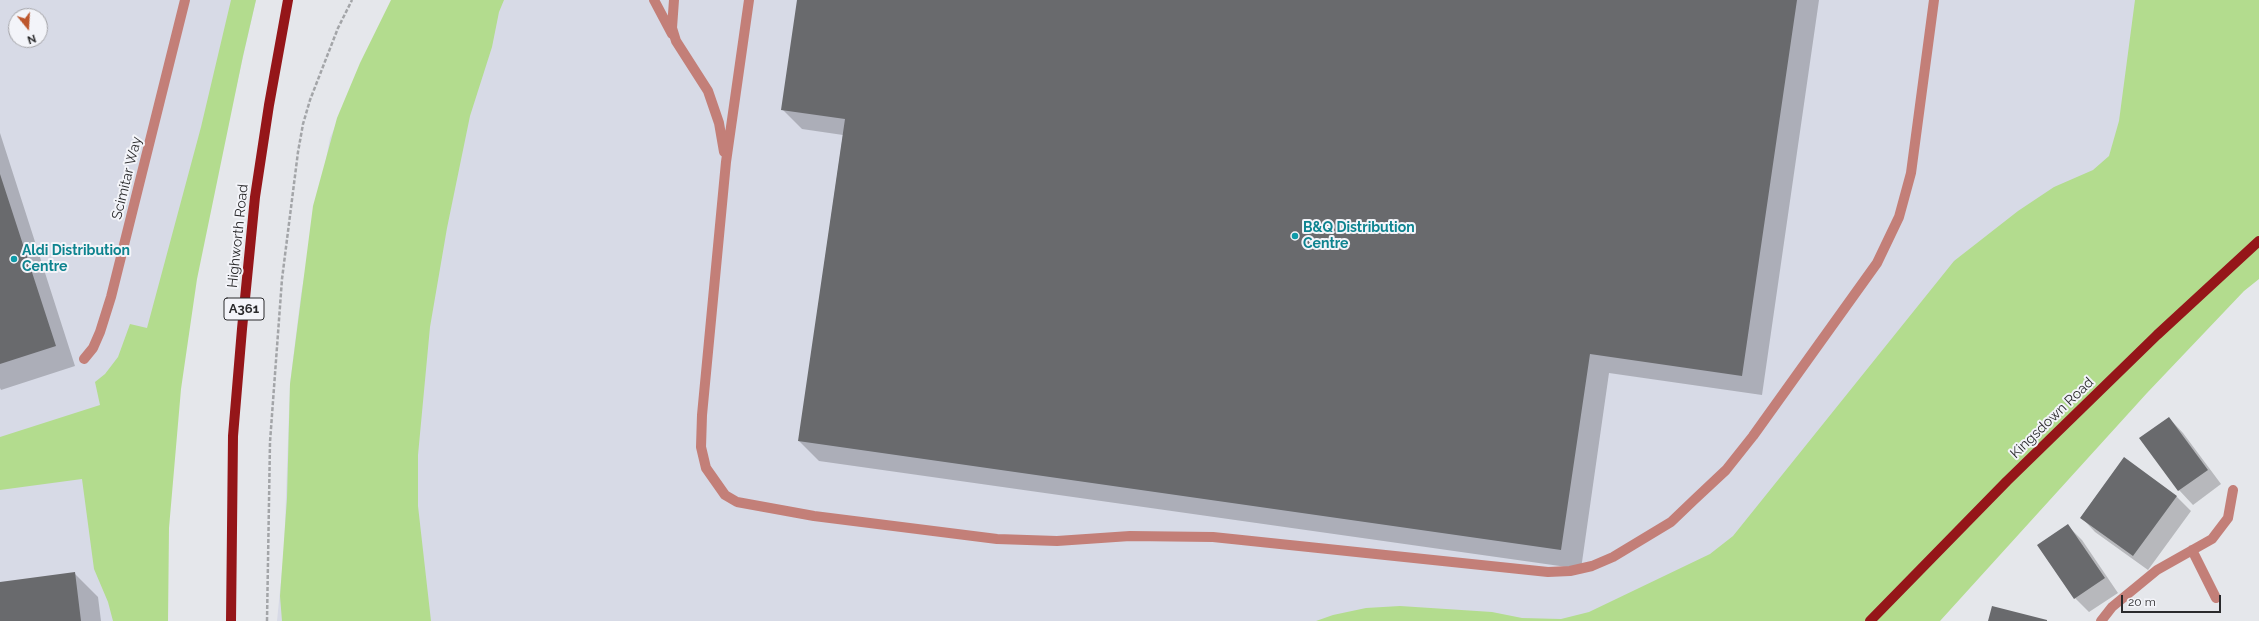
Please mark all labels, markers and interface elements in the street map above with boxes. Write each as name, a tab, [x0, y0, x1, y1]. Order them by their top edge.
north arrow	[8, 8, 48, 48]
text: N	[26, 31, 38, 46]
street label: Scimitar Way	[109, 135, 145, 221]
street label: Highworth Road	[224, 183, 252, 289]
place label: B&Q Distribution Centre	[1303, 220, 1415, 252]
marker: B&Q Distribution Centre	[1290, 231, 1300, 241]
place label: Aldi Distribution Centre	[22, 243, 130, 276]
marker: Aldi Distribution Centre	[9, 254, 19, 264]
road number: A361	[224, 298, 264, 320]
street label: Kingsdown Road	[2007, 374, 2097, 462]
scale bar	[2123, 587, 2223, 613]
text: 20 m	[2128, 595, 2156, 609]

